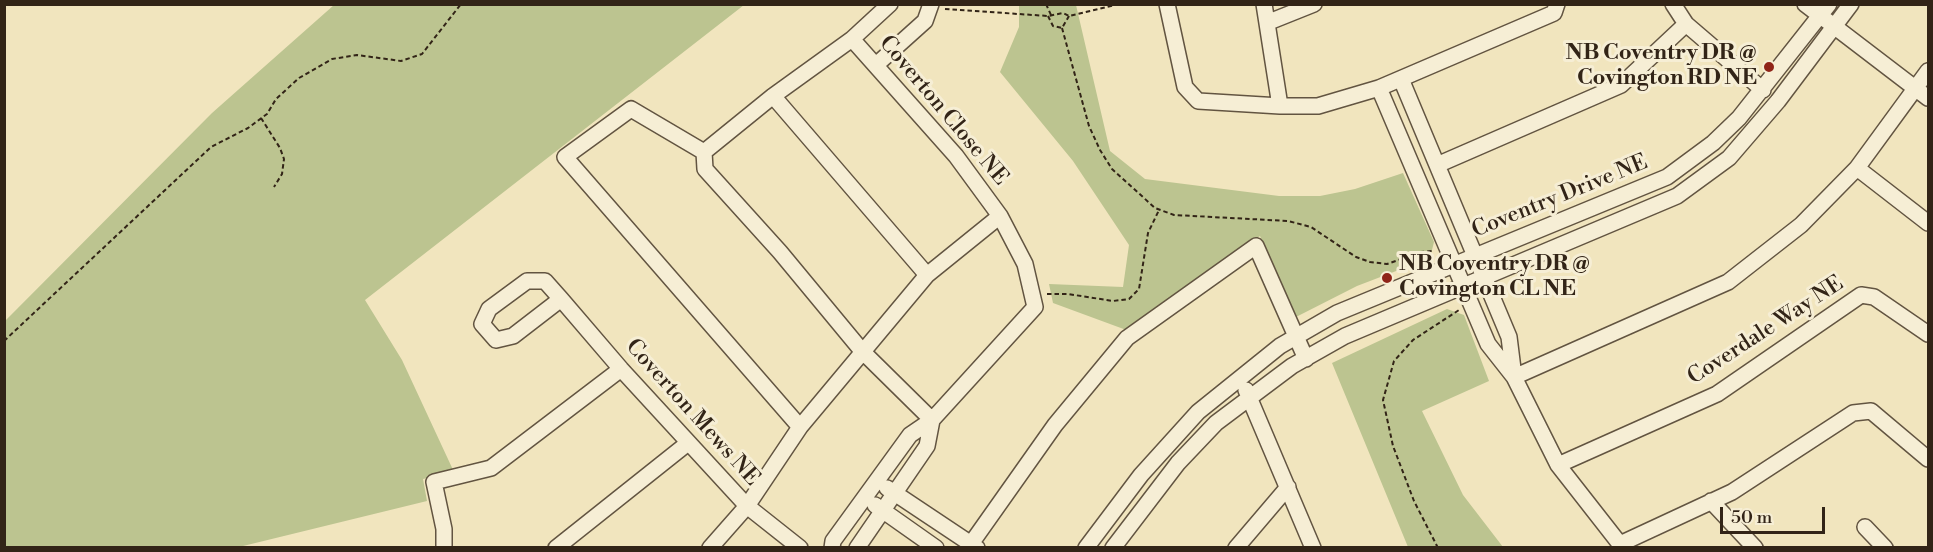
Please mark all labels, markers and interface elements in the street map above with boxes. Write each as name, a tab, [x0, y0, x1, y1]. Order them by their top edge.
street label: Coverton Close NE	[873, 31, 1013, 191]
place label: NB Coventry DR @ Covington RD NE	[1566, 41, 1757, 92]
marker: NB Coventry DR @ Covington RD NE	[1762, 60, 1776, 74]
street label: Coventry Drive NE	[1468, 150, 1652, 244]
place label: NB Coventry DR @ Covington CL NE	[1399, 252, 1590, 304]
marker: NB Coventry DR @ Covington CL NE	[1380, 271, 1394, 285]
street label: Coverdale Way NE	[1683, 271, 1849, 391]
street label: Coverton Mews NE	[619, 334, 765, 492]
scale bar	[1723, 495, 1828, 533]
text: 50 m	[1731, 506, 1772, 529]

